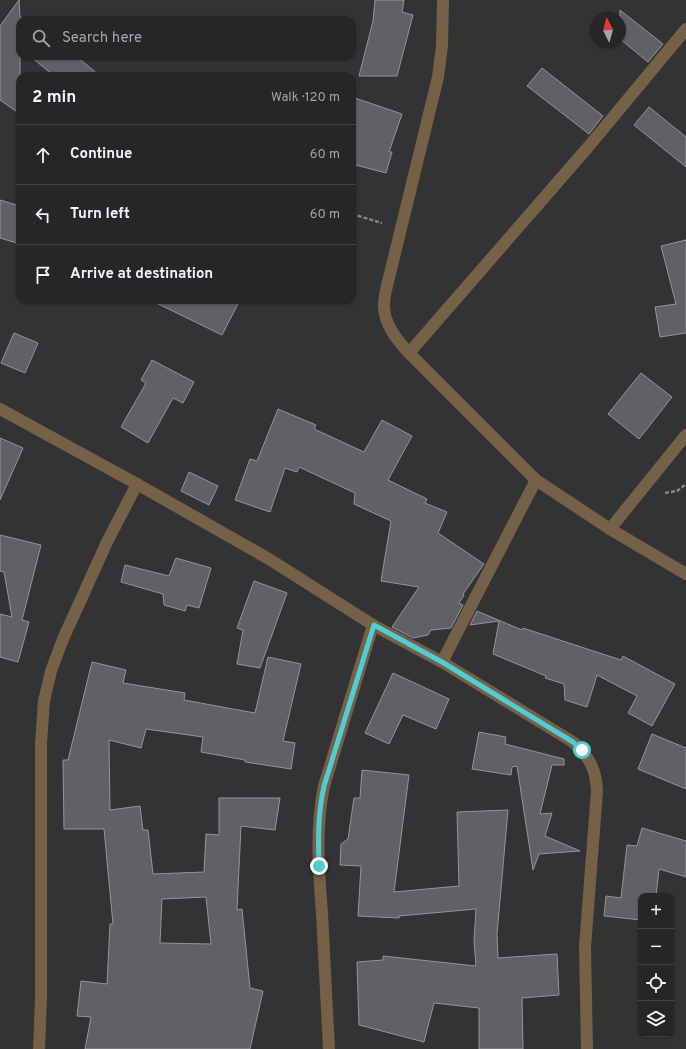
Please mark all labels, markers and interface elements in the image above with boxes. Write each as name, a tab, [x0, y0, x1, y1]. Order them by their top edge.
north arrow	[590, 12, 626, 48]
search box	[16, 16, 356, 60]
icon: search	[30, 27, 52, 49]
text: Search here	[62, 29, 142, 48]
text: 2 min	[32, 87, 76, 109]
text: Walk · 120 m	[271, 90, 340, 106]
icon: ahead	[32, 144, 54, 166]
text: Continue	[70, 145, 132, 164]
text: 60 m	[310, 147, 340, 163]
icon: left	[32, 204, 54, 226]
text: Turn left	[70, 205, 130, 224]
text: 60 m	[310, 207, 340, 223]
icon: arrive	[32, 264, 54, 286]
text: Arrive at destination	[70, 265, 213, 284]
route start	[573, 741, 591, 759]
route end	[310, 857, 328, 875]
map controls	[638, 893, 674, 1037]
button: +	[638, 893, 674, 929]
button: −	[638, 929, 674, 965]
button: locate	[638, 965, 674, 1001]
button: layers	[638, 1001, 674, 1037]

